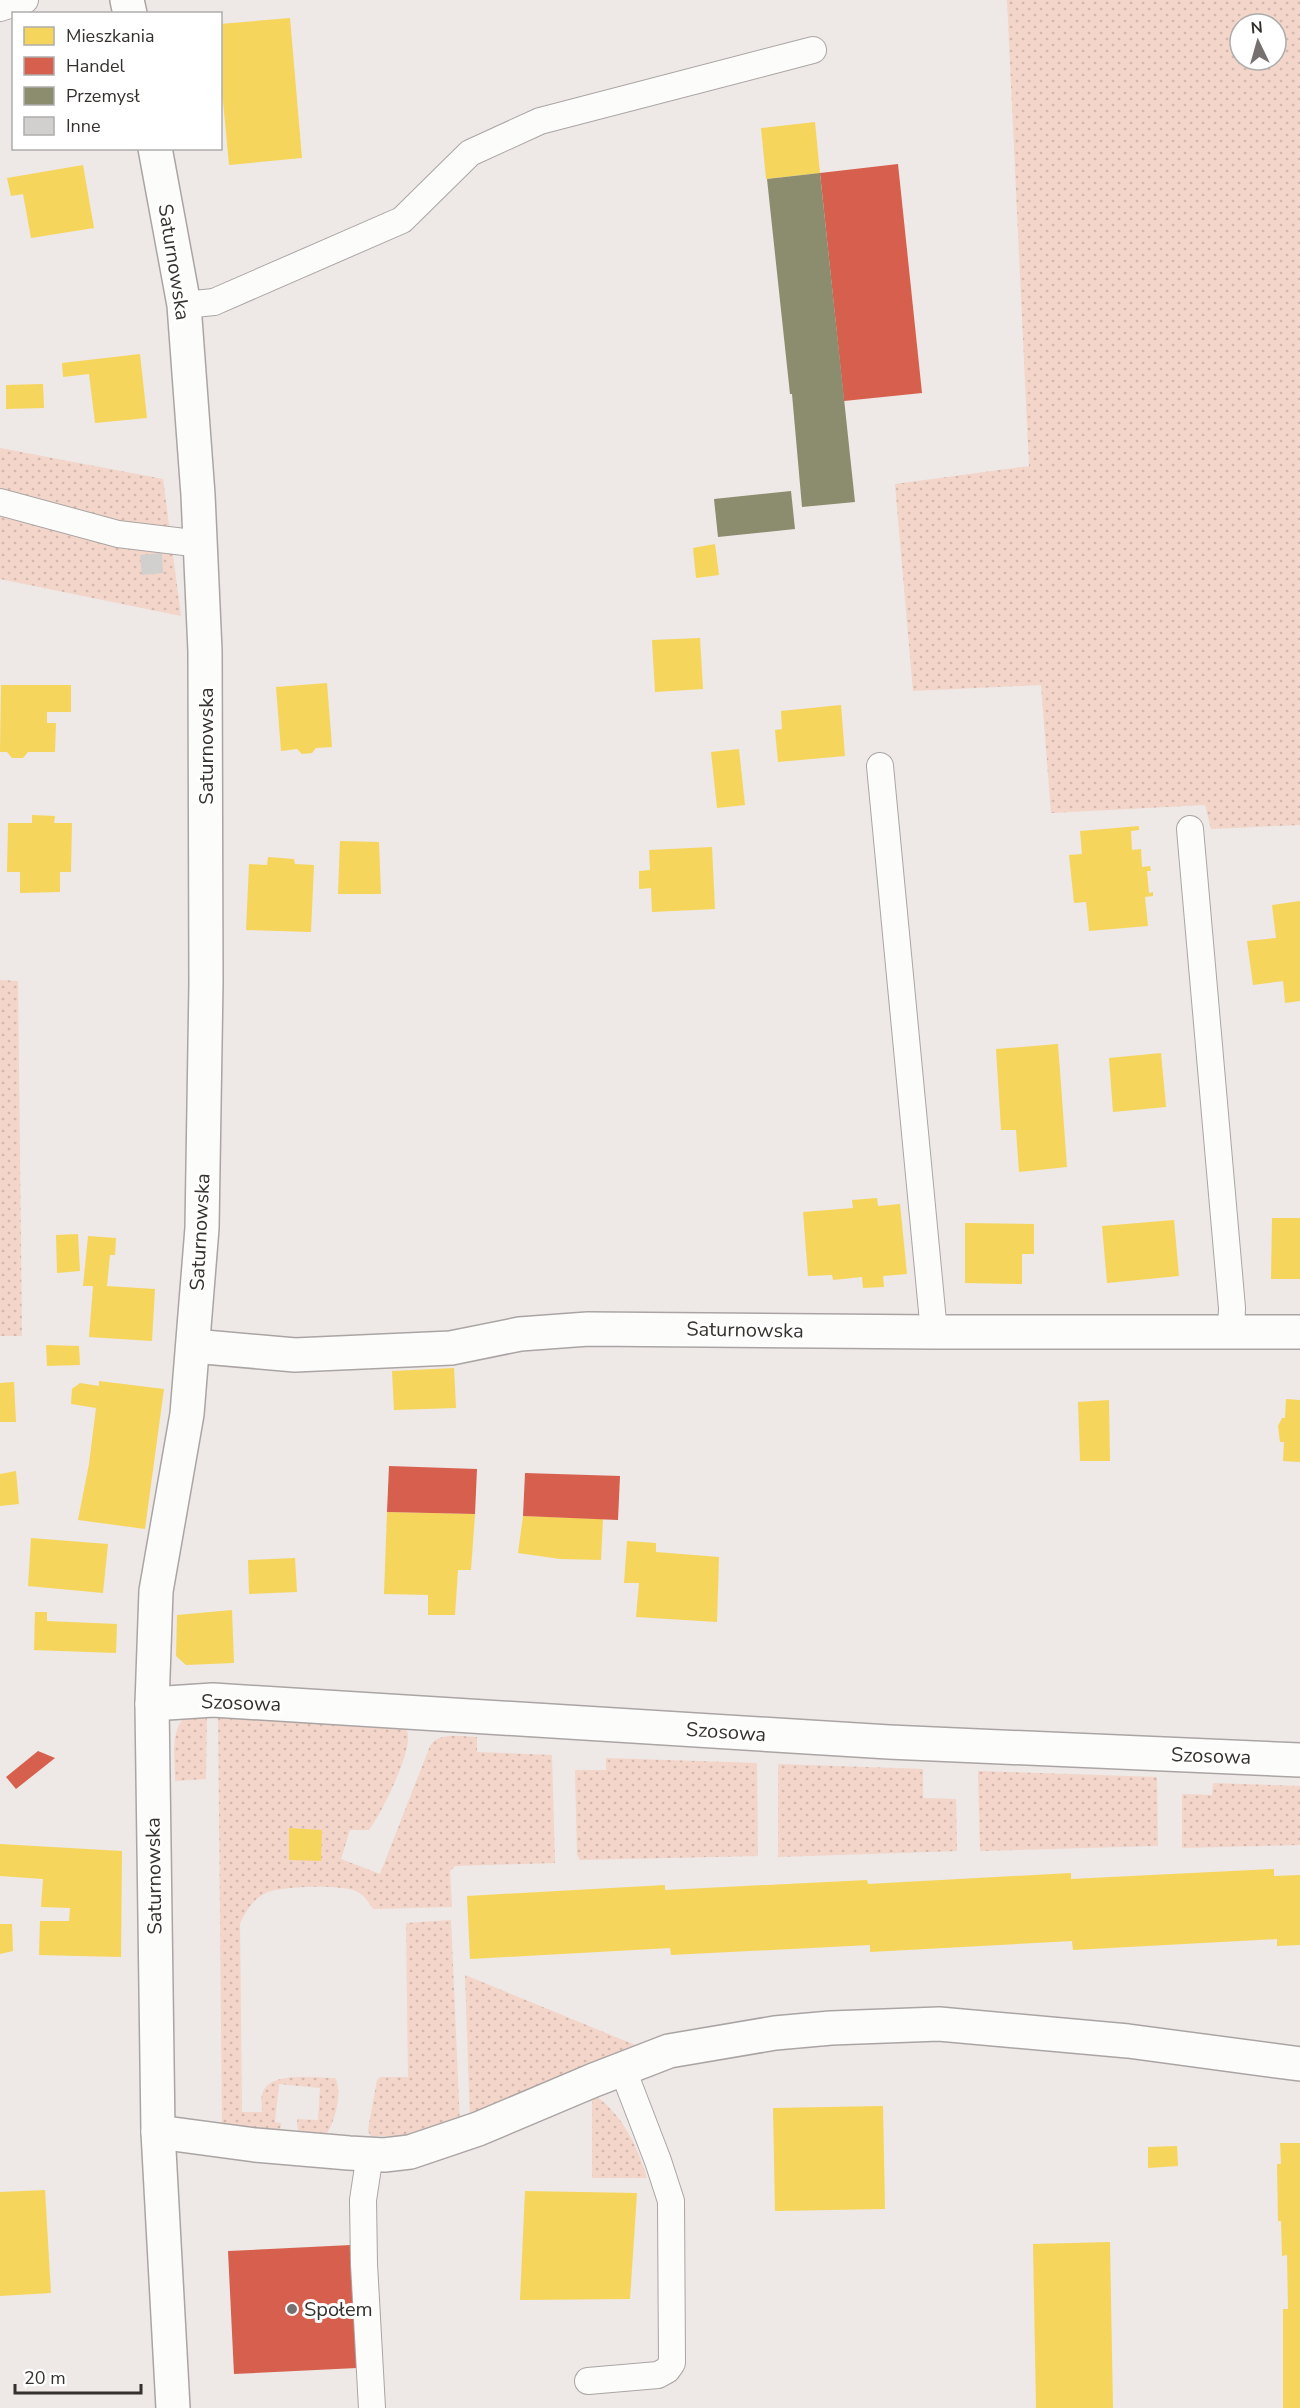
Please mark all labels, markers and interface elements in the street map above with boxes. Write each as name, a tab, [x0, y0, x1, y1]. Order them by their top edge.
legend	[12, 12, 222, 150]
north arrow	[1228, 12, 1288, 72]
text: N	[1250, 17, 1264, 40]
text: Mieszkania	[66, 24, 154, 48]
text: Handel	[66, 54, 126, 78]
text: Przemysł	[66, 84, 140, 108]
text: Inne	[66, 114, 101, 138]
street label: Saturnowska	[151, 202, 197, 322]
street label: Saturnowska	[193, 687, 220, 805]
street label: Saturnowska	[183, 1173, 217, 1291]
street label: Saturnowska	[686, 1315, 804, 1345]
street label: Szosowa	[200, 1688, 282, 1718]
street label: Szosowa	[685, 1716, 767, 1748]
street label: Szosowa	[1170, 1741, 1252, 1771]
street label: Saturnowska	[139, 1817, 169, 1935]
place label: Społem	[304, 2296, 373, 2323]
marker: Społem	[285, 2302, 299, 2316]
scale bar	[15, 2357, 141, 2395]
text: 20 m	[24, 2366, 66, 2390]

